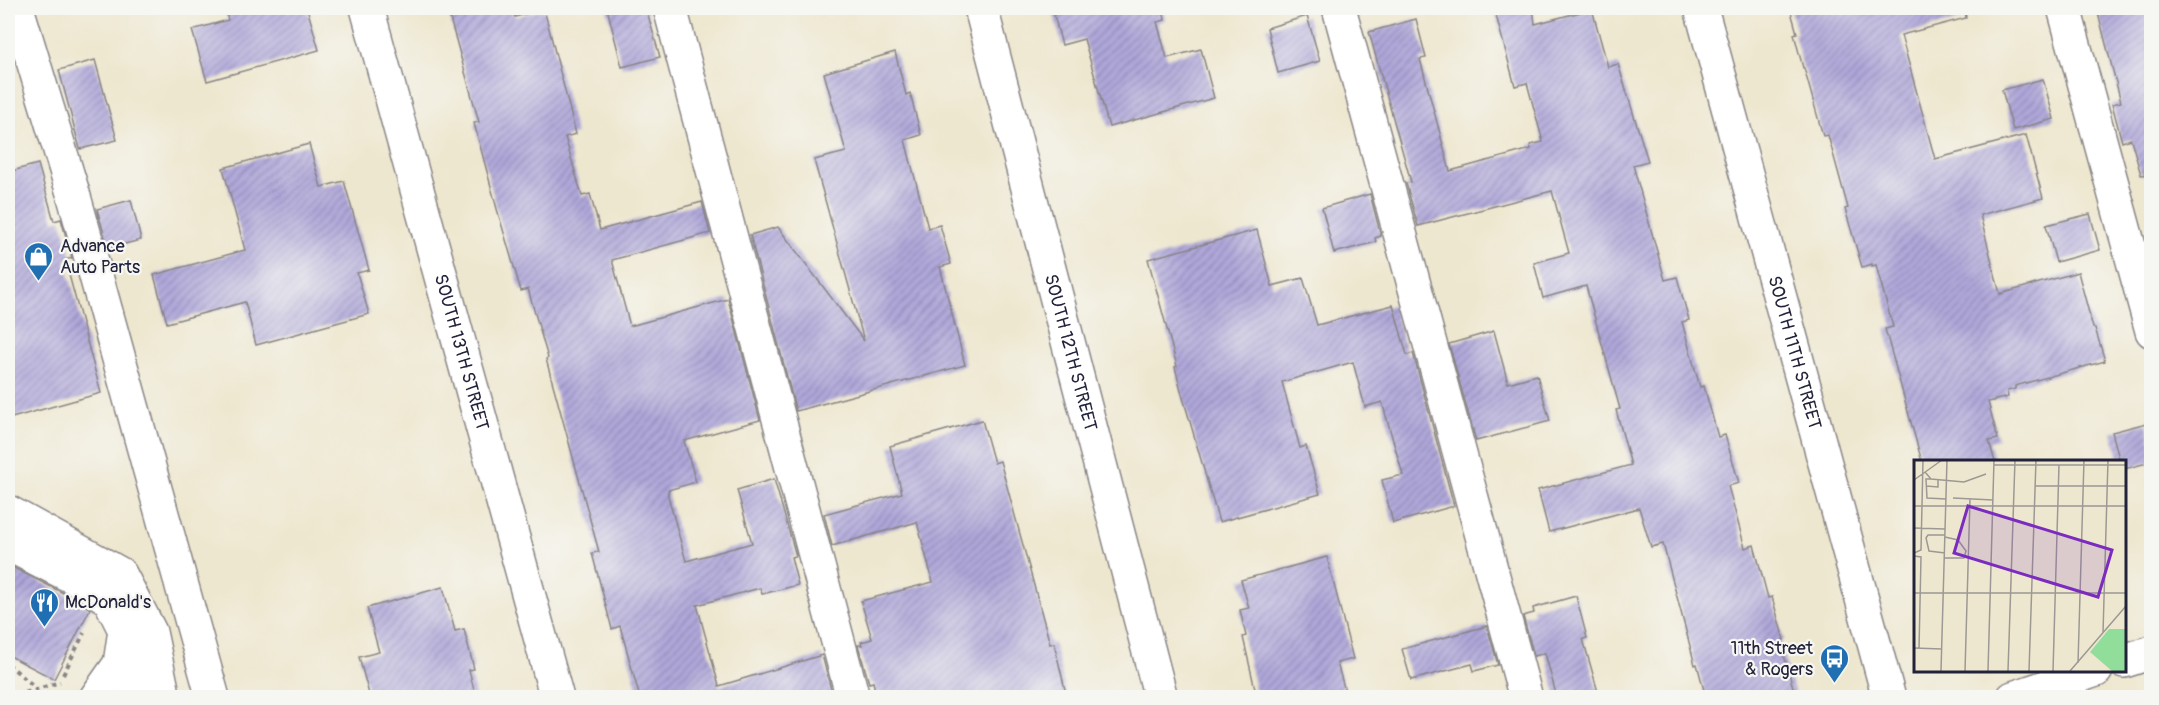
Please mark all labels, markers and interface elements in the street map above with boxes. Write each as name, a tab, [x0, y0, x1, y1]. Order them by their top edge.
place label: Advance Auto Parts	[60, 235, 140, 279]
shop icon: Advance Auto Parts	[23, 240, 55, 282]
street label: SOUTH 13TH STREET	[429, 272, 494, 433]
street label: SOUTH 12TH STREET	[1039, 272, 1102, 434]
street label: SOUTH 11TH STREET	[1762, 273, 1826, 432]
inset map	[1914, 460, 2126, 672]
restaurant icon: McDonald's	[28, 586, 60, 628]
place label: McDonald's	[65, 591, 151, 614]
place label: 11th Street & Rogers	[1731, 637, 1814, 681]
bus stop icon: 11th Street & Rogers	[1818, 642, 1850, 684]

